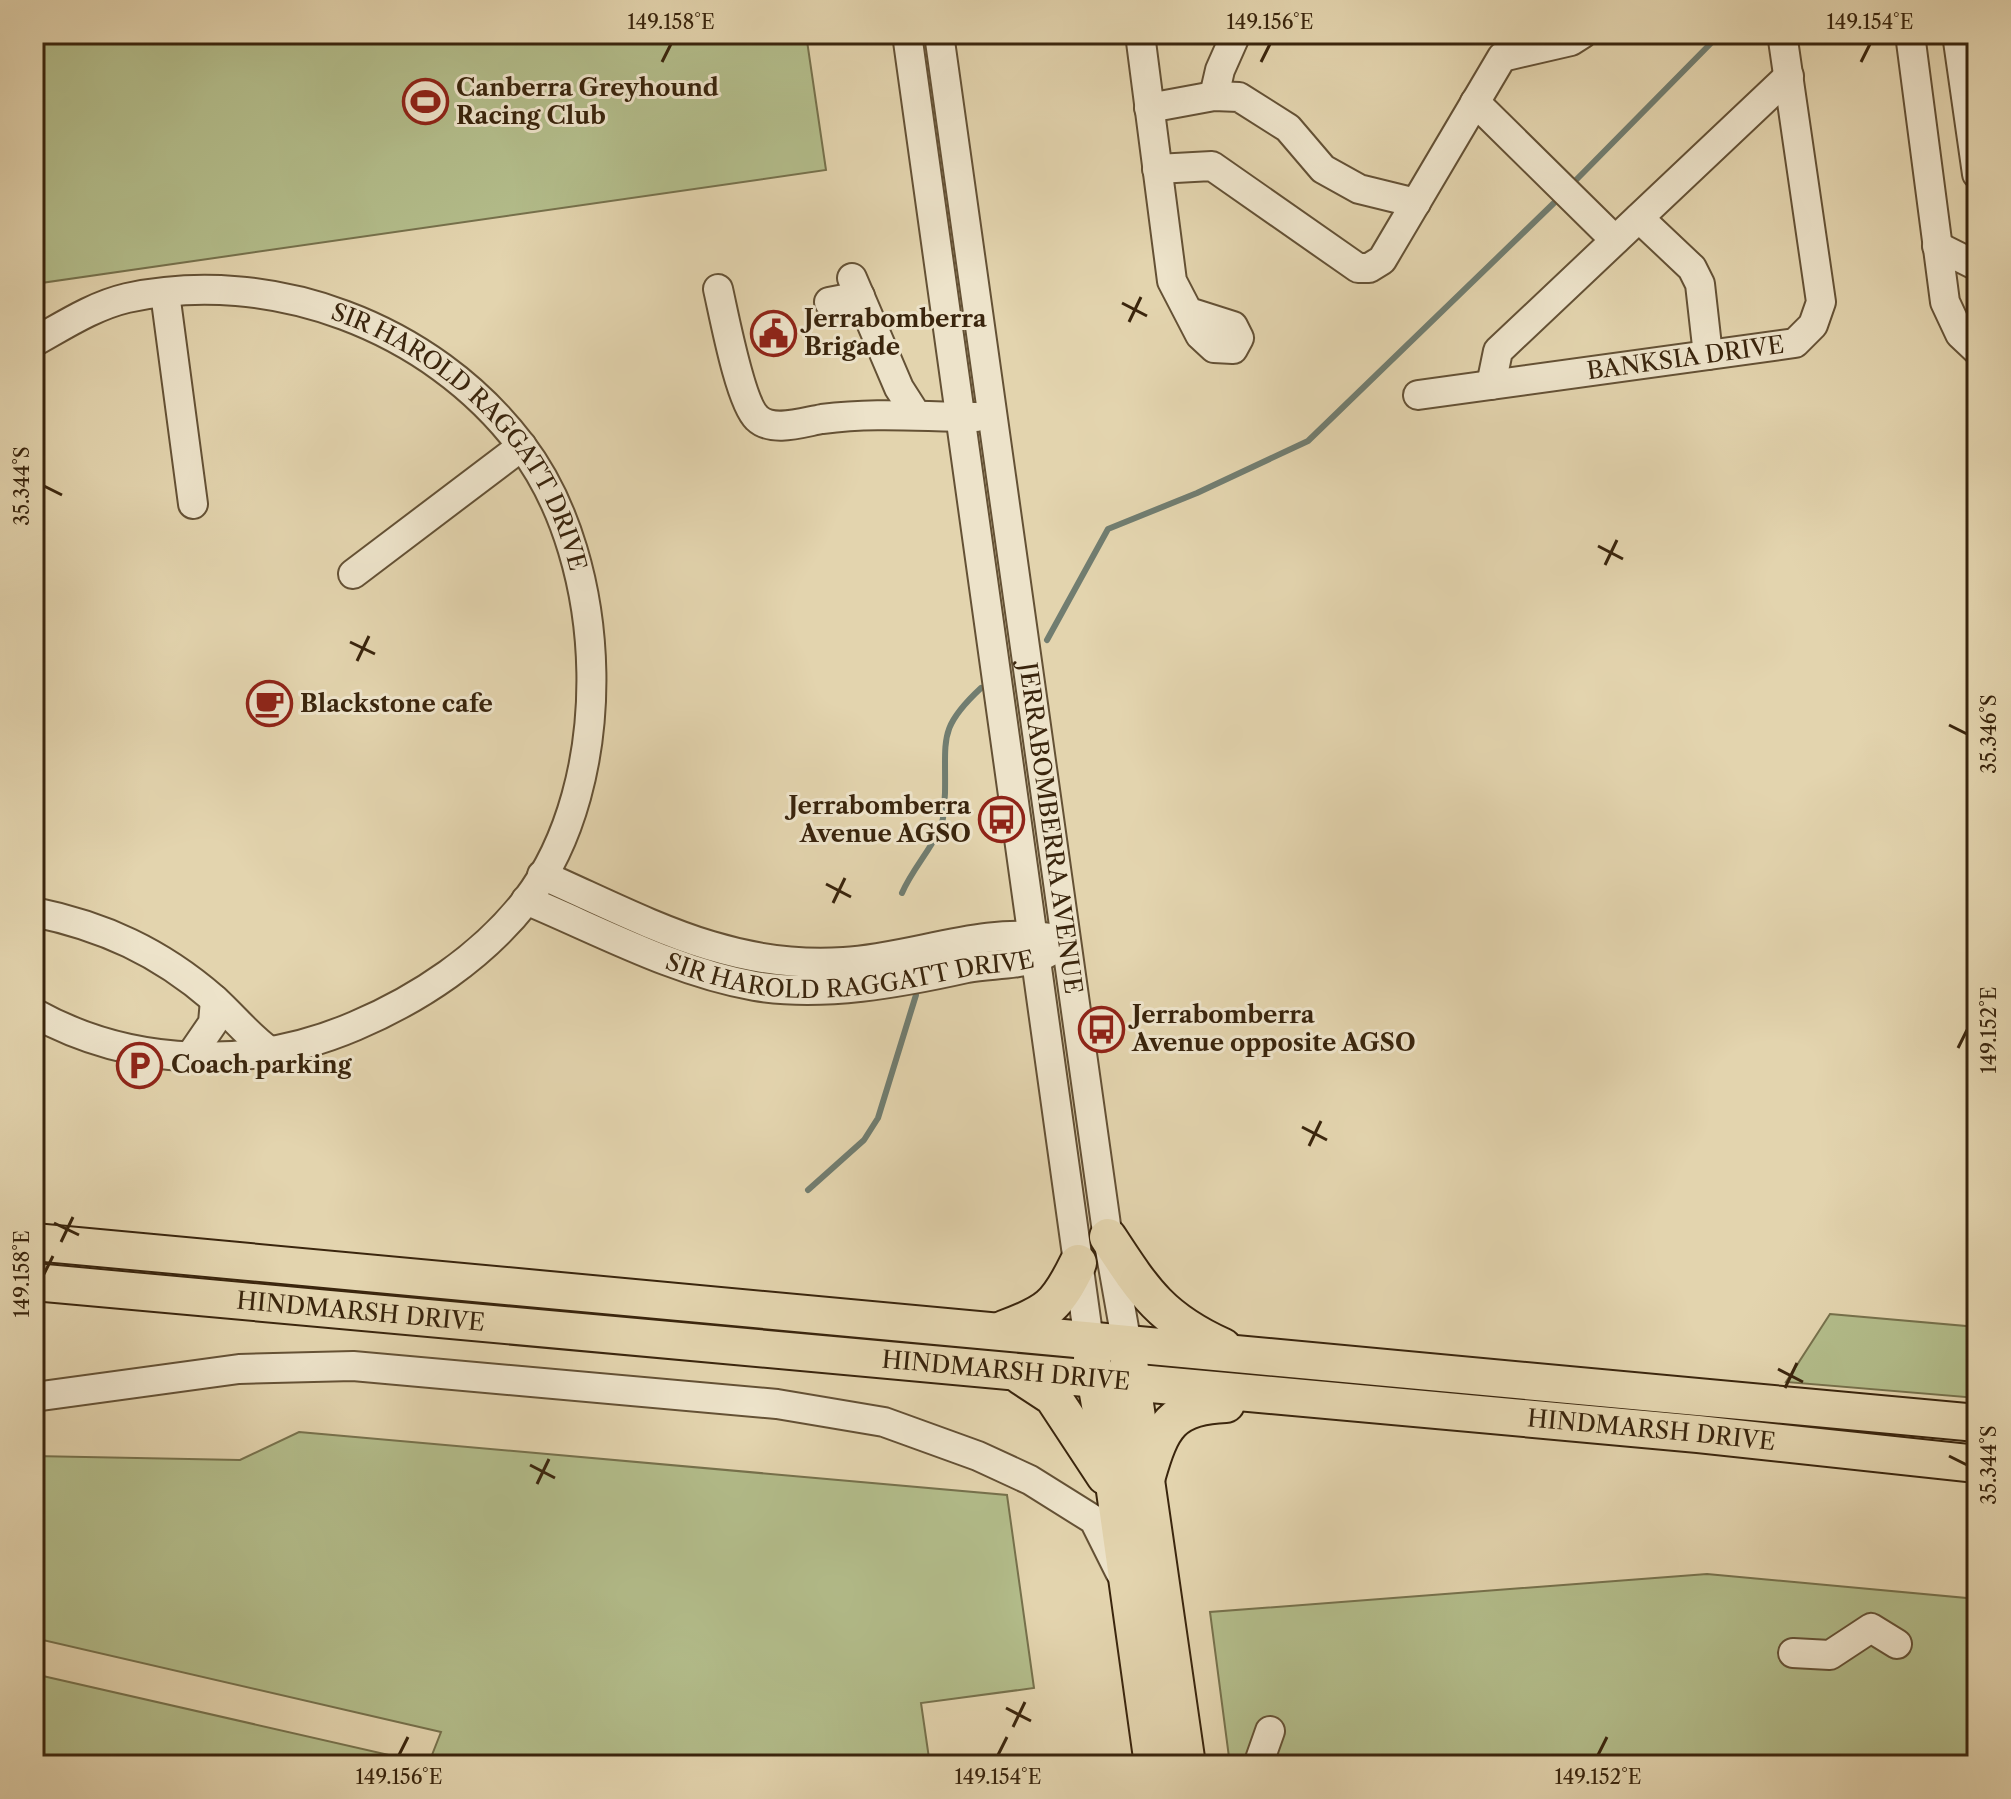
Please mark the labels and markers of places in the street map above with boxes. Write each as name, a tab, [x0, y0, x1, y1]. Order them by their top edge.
place label: Canberra Greyhound Racing Club	[456, 73, 719, 130]
sports icon: Canberra Greyhound Racing Club	[401, 78, 449, 126]
place label: Jerrabomberra Brigade	[800, 304, 988, 361]
public building icon: Jerrabomberra Brigade	[749, 309, 797, 357]
cafe icon: Blackstone cafe	[245, 680, 293, 728]
place label: Blackstone cafe	[300, 689, 493, 718]
place label: Jerrabomberra Avenue AGSO	[784, 791, 972, 848]
bus stop icon: Jerrabomberra Avenue AGSO	[978, 796, 1026, 844]
place label: Jerrabomberra Avenue opposite AGSO	[1128, 1000, 1416, 1057]
bus stop icon: Jerrabomberra Avenue opposite AGSO	[1077, 1005, 1125, 1053]
parking icon: Coach parking	[116, 1041, 164, 1089]
place label: Coach parking	[171, 1050, 353, 1079]

